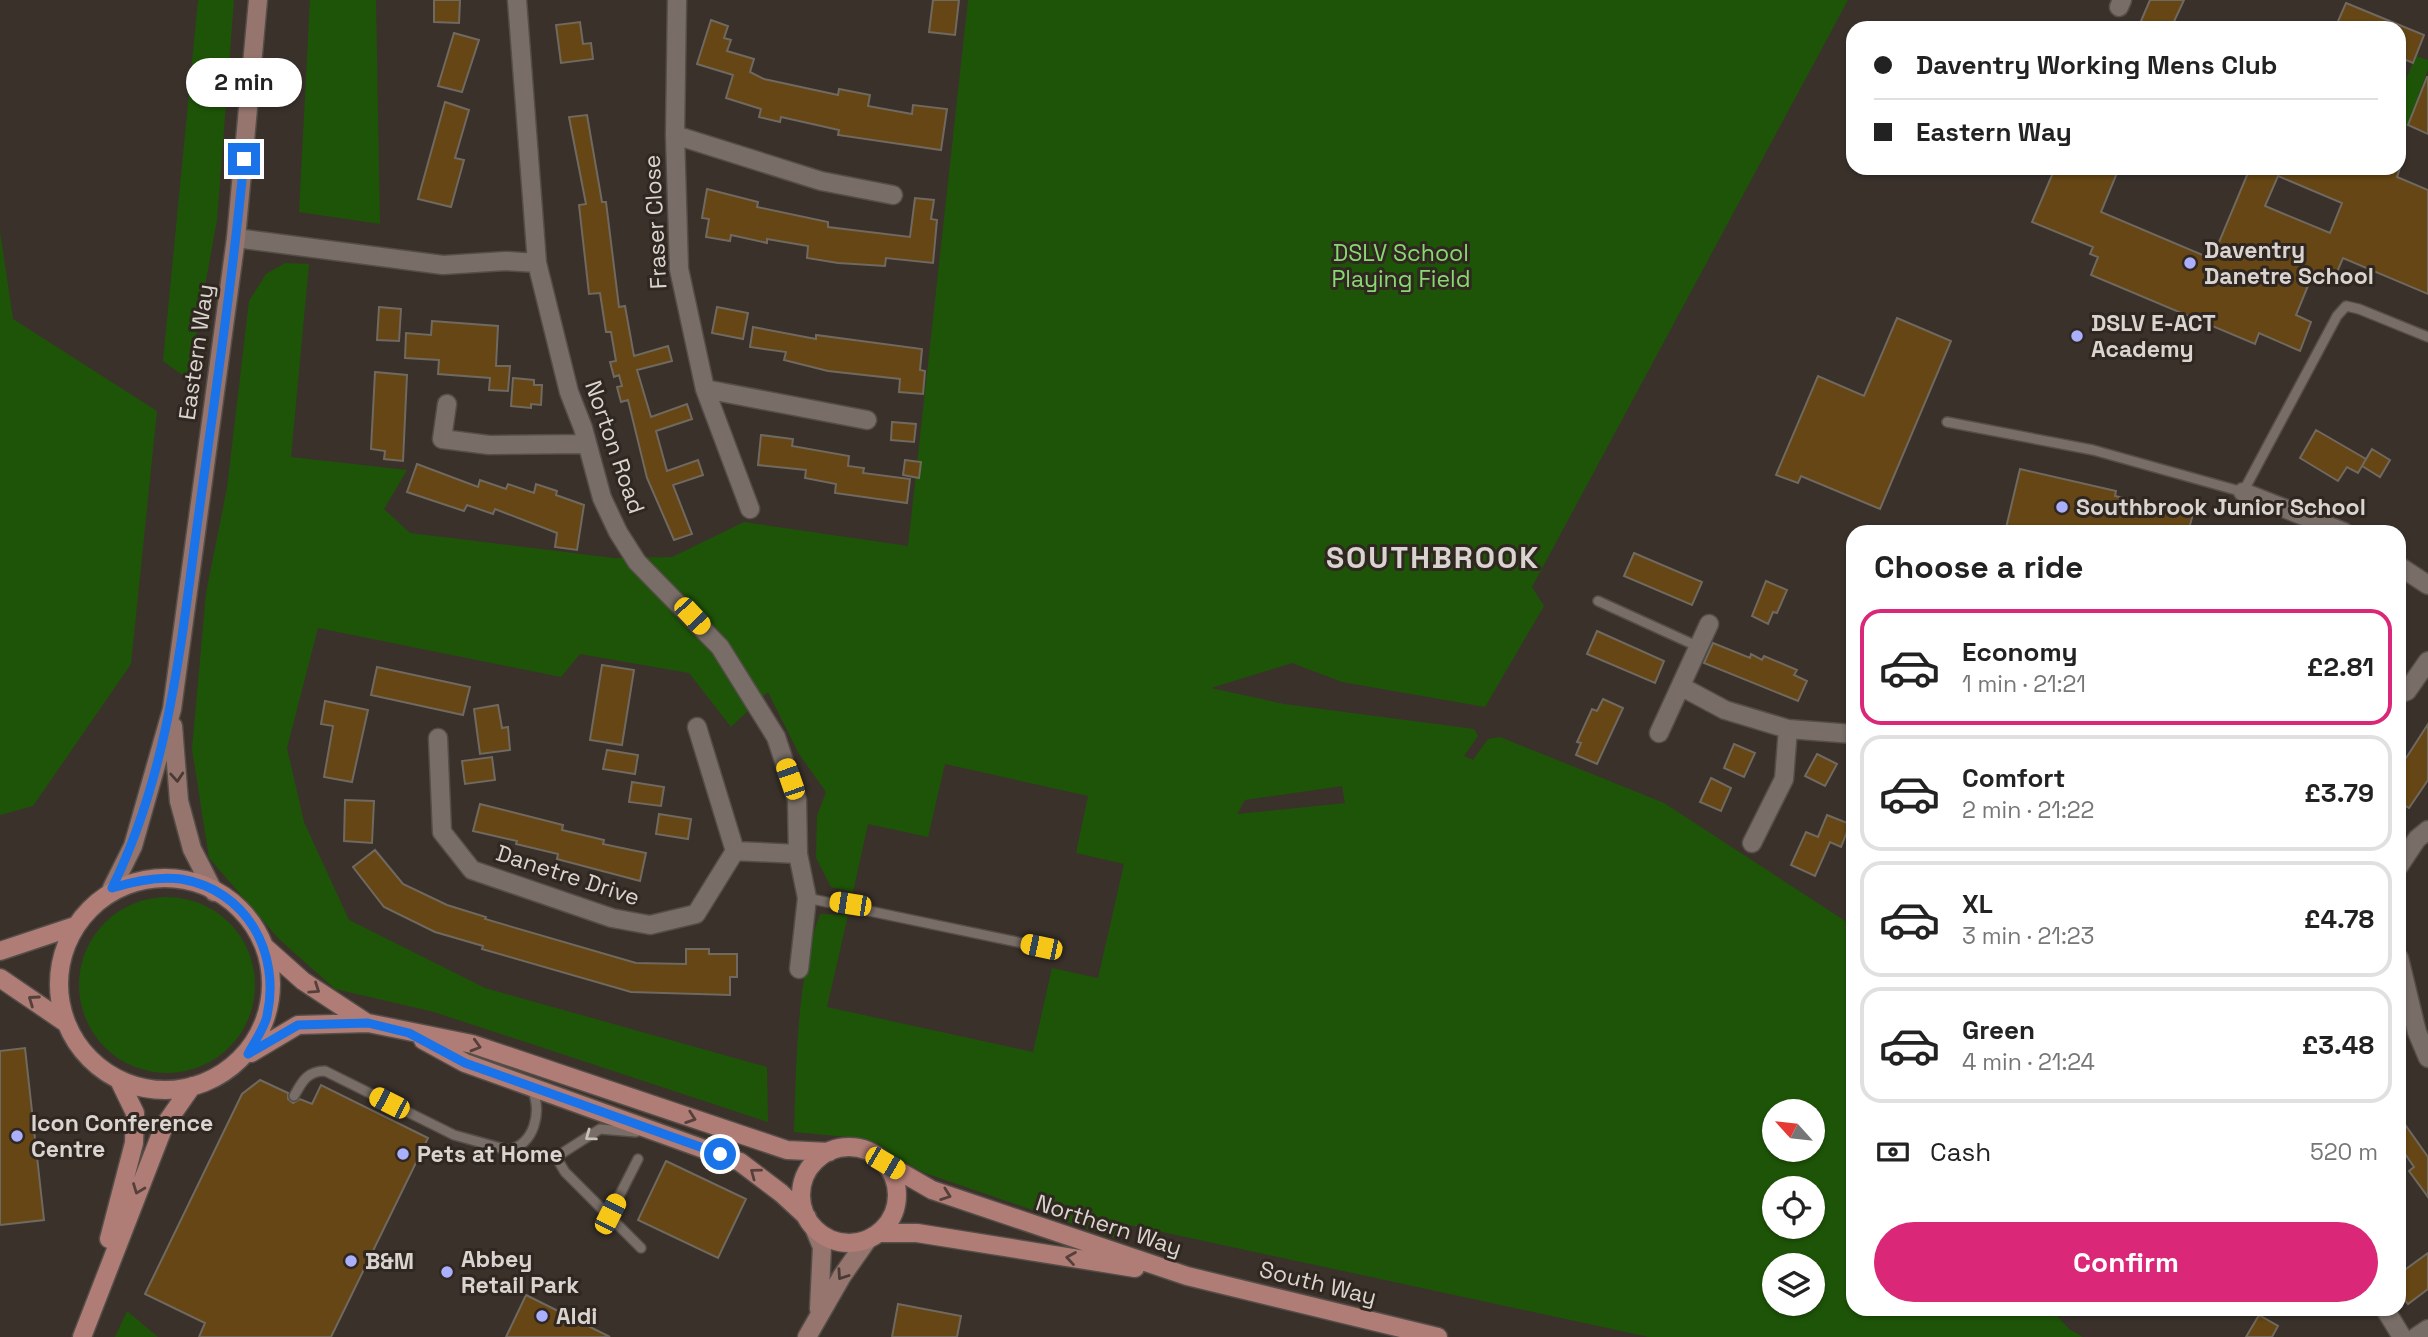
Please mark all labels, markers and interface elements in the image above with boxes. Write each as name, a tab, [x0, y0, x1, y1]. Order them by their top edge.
text: Daventry Working Mens Club	[1916, 48, 2277, 82]
callout: 2 min	[186, 58, 302, 106]
text: 2 min	[214, 67, 274, 97]
text: Eastern Way	[1916, 115, 2072, 149]
route end	[228, 143, 260, 175]
street label: Fraser Close	[637, 154, 673, 290]
place label: Daventry Danetre School	[2204, 235, 2374, 291]
park label: DSLV School Playing Field	[1332, 238, 1471, 294]
marker: Daventry Danetre School	[2182, 255, 2198, 271]
street label: Eastern Way	[172, 282, 220, 422]
place label: DSLV E-ACT Academy	[2091, 308, 2216, 364]
marker: DSLV E-ACT Academy	[2069, 328, 2085, 344]
street label: Norton Road	[578, 376, 652, 518]
place label: Southbrook Junior School	[2076, 492, 2366, 522]
marker: Southbrook Junior School	[2054, 499, 2070, 515]
district label: SOUTHBROOK	[1326, 538, 1540, 577]
text: Choose a ride	[1874, 547, 2084, 587]
car	[670, 593, 715, 639]
text: Economy	[1962, 635, 2078, 669]
icon: car	[1878, 636, 1941, 699]
text: £2.81	[2307, 650, 2374, 684]
text: 1 min · 21:21	[1962, 669, 2086, 699]
car	[774, 756, 807, 802]
text: Comfort	[1962, 761, 2065, 795]
icon: car	[1878, 762, 1941, 825]
one-way arrow	[169, 772, 184, 783]
text: £3.79	[2304, 776, 2374, 810]
text: 2 min · 21:22	[1962, 795, 2094, 825]
street label: Danetre Drive	[492, 838, 644, 912]
text: XL	[1962, 887, 1993, 921]
icon: car	[1878, 888, 1941, 951]
car	[828, 890, 873, 918]
text: £4.78	[2304, 902, 2374, 936]
text: 3 min · 21:23	[1962, 921, 2094, 951]
car	[1019, 932, 1064, 962]
one-way arrow	[307, 981, 320, 993]
one-way arrow	[28, 996, 41, 1008]
text: Green	[1962, 1013, 2035, 1047]
icon: car	[1878, 1014, 1941, 1077]
text: £3.48	[2302, 1028, 2374, 1062]
one-way arrow	[470, 1037, 482, 1052]
text: 4 min · 21:24	[1962, 1047, 2095, 1077]
car	[366, 1084, 413, 1122]
north arrow	[1762, 1099, 1825, 1162]
map controls	[1762, 1099, 1825, 1316]
place label: Icon Conference Centre	[31, 1108, 213, 1164]
one-way arrow	[685, 1110, 697, 1124]
marker: Icon Conference Centre	[9, 1128, 25, 1144]
one-way arrow	[585, 1128, 598, 1140]
icon: cash	[1874, 1133, 1912, 1171]
text: Cash	[1930, 1135, 1991, 1169]
text: 520 m	[2310, 1137, 2378, 1167]
route start	[704, 1138, 736, 1170]
place label: Pets at Home	[417, 1139, 563, 1169]
car	[862, 1143, 909, 1183]
marker: Pets at Home	[395, 1146, 411, 1162]
one-way arrow	[750, 1169, 763, 1181]
button: locate	[1762, 1176, 1825, 1239]
one-way arrow	[132, 1183, 146, 1195]
one-way arrow	[939, 1187, 951, 1201]
street label: Northern Way	[1032, 1187, 1186, 1263]
car	[592, 1191, 629, 1237]
button: Confirm	[1874, 1222, 2378, 1302]
place label: Abbey Retail Park	[461, 1244, 579, 1300]
place label: B&M	[365, 1246, 414, 1276]
one-way arrow	[1065, 1251, 1077, 1266]
marker: B&M	[343, 1253, 359, 1269]
button: layers	[1762, 1253, 1825, 1316]
street label: South Way	[1256, 1254, 1380, 1312]
marker: Abbey Retail Park	[439, 1264, 455, 1280]
one-way arrow	[838, 1267, 851, 1280]
place label: Aldi	[556, 1301, 598, 1331]
marker: Aldi	[534, 1308, 550, 1324]

